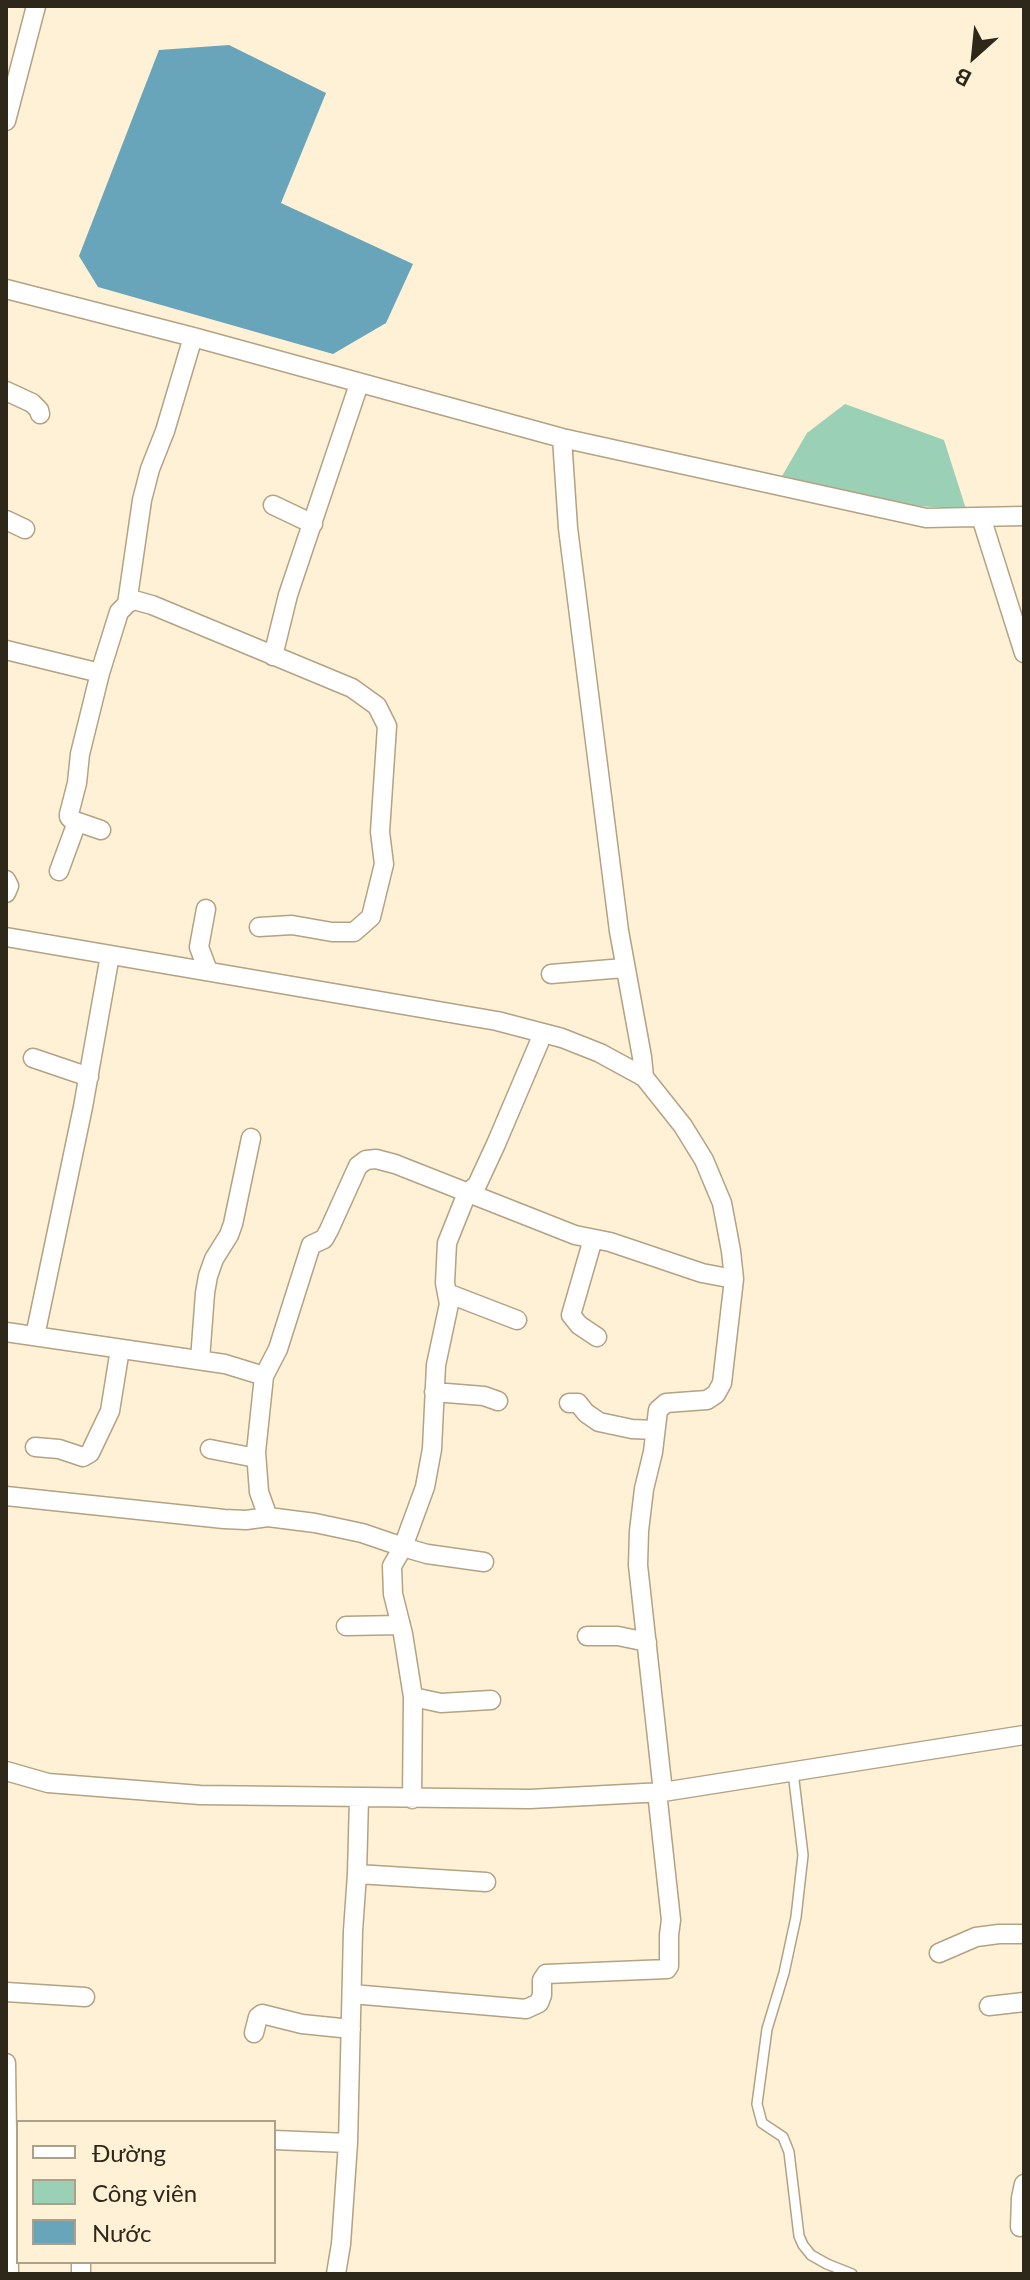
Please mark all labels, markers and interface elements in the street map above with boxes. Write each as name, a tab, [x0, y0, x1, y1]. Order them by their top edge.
north arrow	[934, 16, 1014, 96]
text: B	[950, 63, 975, 93]
legend	[16, 2120, 276, 2264]
text: Đường	[92, 2138, 166, 2167]
text: Công viên	[92, 2178, 197, 2207]
text: Nước	[92, 2218, 151, 2247]

